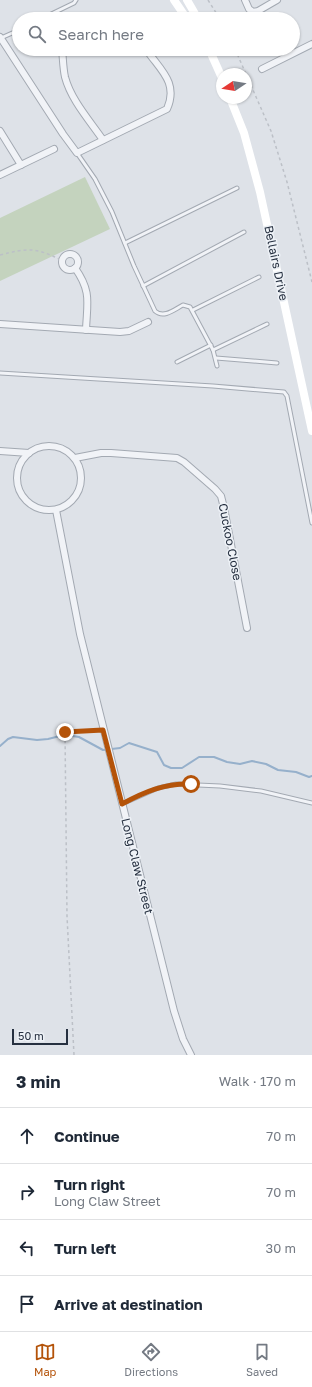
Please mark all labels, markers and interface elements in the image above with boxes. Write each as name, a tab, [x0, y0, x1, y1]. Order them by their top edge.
search box	[12, 12, 300, 56]
icon: search	[26, 23, 48, 45]
text: Search here	[58, 25, 144, 43]
north arrow	[216, 68, 252, 104]
street label: Bellairs Drive	[261, 224, 292, 302]
street label: Cuckoo Close	[216, 502, 245, 582]
route end	[56, 723, 74, 741]
route start	[182, 775, 200, 793]
street label: Long Claw Street	[118, 816, 157, 916]
scale bar	[12, 1027, 68, 1046]
text: 50 m	[18, 1029, 44, 1042]
text: 3 min	[16, 1071, 60, 1092]
text: Walk · 170 m	[219, 1073, 296, 1089]
icon: ahead	[16, 1125, 38, 1147]
text: Continue	[54, 1127, 120, 1145]
text: 70 m	[266, 1128, 296, 1144]
text: Turn right	[54, 1175, 125, 1193]
icon: right	[16, 1181, 38, 1203]
text: 70 m	[266, 1184, 296, 1200]
text: Long Claw Street	[54, 1193, 161, 1209]
icon: left	[16, 1237, 38, 1259]
text: Turn left	[54, 1239, 116, 1257]
text: 30 m	[266, 1240, 296, 1256]
icon: arrive	[16, 1293, 38, 1315]
text: Arrive at destination	[54, 1295, 203, 1313]
tab: Map	[34, 1341, 56, 1378]
tab: Directions	[124, 1341, 178, 1378]
tab: Saved	[246, 1341, 278, 1378]

